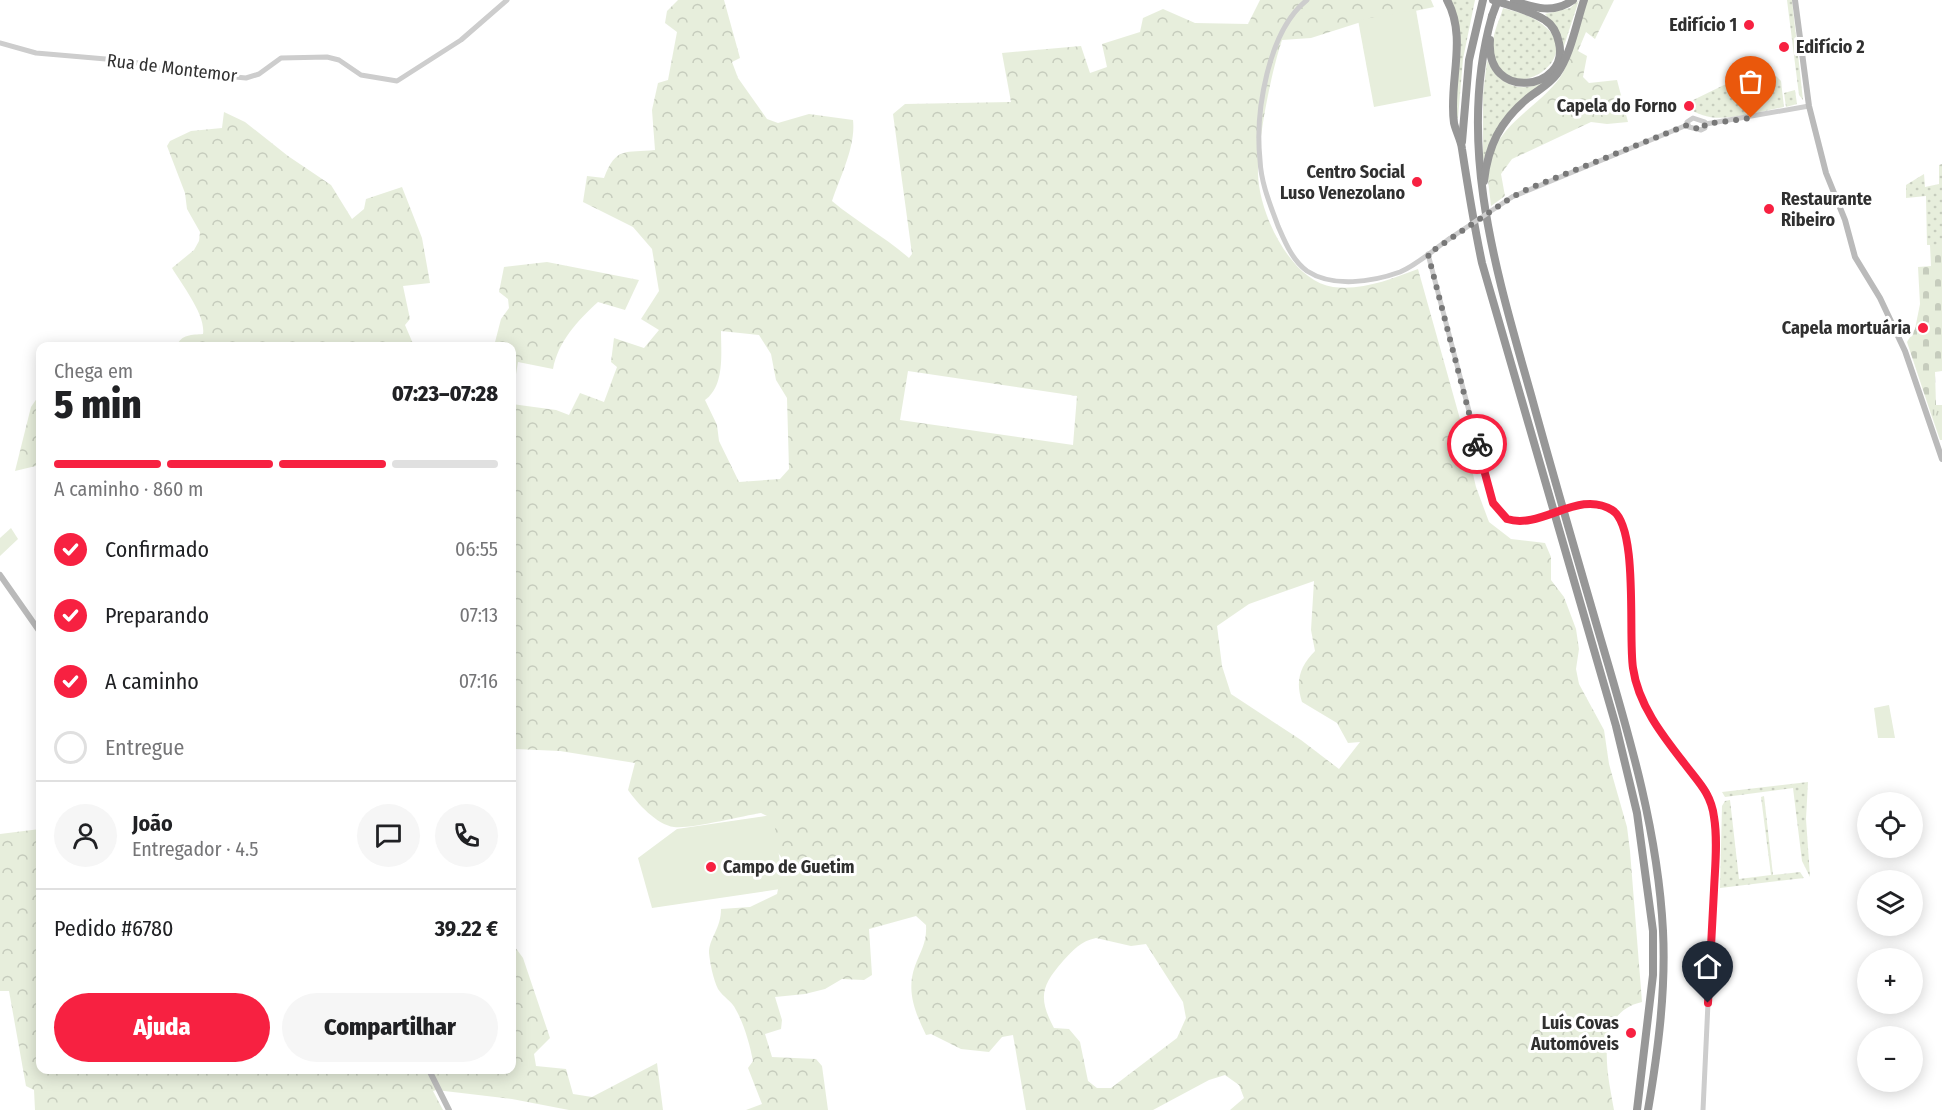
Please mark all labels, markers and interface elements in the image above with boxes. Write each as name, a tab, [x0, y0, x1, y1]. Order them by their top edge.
place label: Edifício 1	[1669, 14, 1737, 36]
marker: Edifício 1	[1742, 18, 1756, 32]
place label: Edifício 2	[1796, 36, 1865, 58]
marker: Edifício 2	[1777, 40, 1791, 54]
street label: Rua de Montemor	[106, 49, 239, 87]
pin	[1725, 56, 1776, 118]
icon: bag	[1734, 65, 1767, 98]
place label: Capela do Forno	[1557, 95, 1677, 117]
marker: Capela do Forno	[1682, 99, 1696, 113]
place label: Centro Social Luso Venezolano	[1280, 161, 1405, 204]
marker: Centro Social Luso Venezolano	[1410, 175, 1424, 189]
place label: Restaurante Ribeiro	[1781, 188, 1872, 231]
marker: Restaurante Ribeiro	[1762, 202, 1776, 216]
place label: Capela mortuária	[1782, 317, 1911, 339]
marker: Capela mortuária	[1916, 321, 1930, 335]
text: Chega em	[54, 359, 133, 383]
text: 07:23–07:28	[392, 380, 498, 407]
text: 5 min	[54, 382, 142, 428]
courier	[1447, 414, 1507, 474]
icon: bike	[1461, 428, 1494, 461]
text: A caminho · 860 m	[54, 477, 203, 501]
icon: check	[54, 533, 87, 566]
text: Confirmado	[105, 536, 209, 563]
text: 06:55	[455, 537, 498, 561]
icon: check	[54, 599, 87, 632]
text: Preparando	[105, 602, 209, 629]
text: 07:13	[460, 603, 498, 627]
icon: check	[54, 665, 87, 698]
text: A caminho	[105, 668, 199, 695]
text: 07:16	[459, 669, 498, 693]
text: Entregue	[105, 734, 184, 761]
map controls	[1857, 792, 1923, 1092]
button: locate	[1857, 792, 1923, 858]
button: person	[54, 804, 117, 867]
button: chat	[357, 804, 420, 867]
button: phone	[435, 804, 498, 867]
text: João	[132, 810, 173, 837]
text: Entregador · 4.5	[132, 837, 259, 861]
place label: Campo de Guetim	[723, 856, 855, 878]
marker: Campo de Guetim	[704, 860, 718, 874]
button: layers	[1857, 870, 1923, 936]
text: Pedido #6780	[54, 915, 173, 942]
text: 39.22 €	[435, 915, 498, 942]
pin	[1682, 941, 1733, 1003]
button: +	[1857, 948, 1923, 1014]
icon: home	[1691, 950, 1724, 983]
button: Ajuda	[54, 993, 270, 1062]
button: Compartilhar	[282, 993, 498, 1062]
place label: Luís Covas Automóveis	[1530, 1012, 1619, 1055]
marker: Luís Covas Automóveis	[1624, 1026, 1638, 1040]
button: −	[1857, 1026, 1923, 1092]

